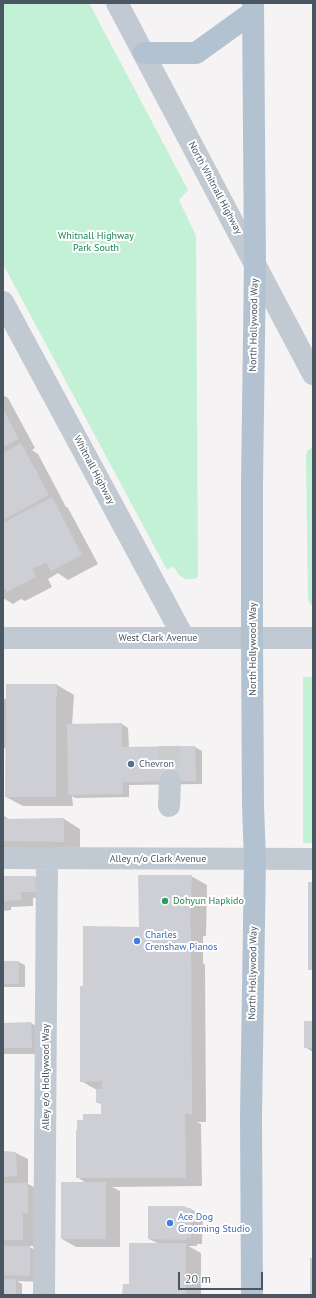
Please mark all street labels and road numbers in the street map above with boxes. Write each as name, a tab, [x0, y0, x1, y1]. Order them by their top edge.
street label: North Whitnall Highway	[185, 140, 245, 236]
street label: North Hollywood Way	[247, 278, 261, 372]
street label: Whitnall Highway	[71, 434, 117, 506]
street label: North Hollywood Way	[247, 602, 259, 696]
street label: West Clark Avenue	[119, 632, 197, 644]
street label: Alley n/o Clark Avenue	[110, 853, 206, 865]
street label: North Hollywood Way	[246, 926, 260, 1020]
street label: Alley e/o Hollywood Way	[40, 1024, 52, 1130]

